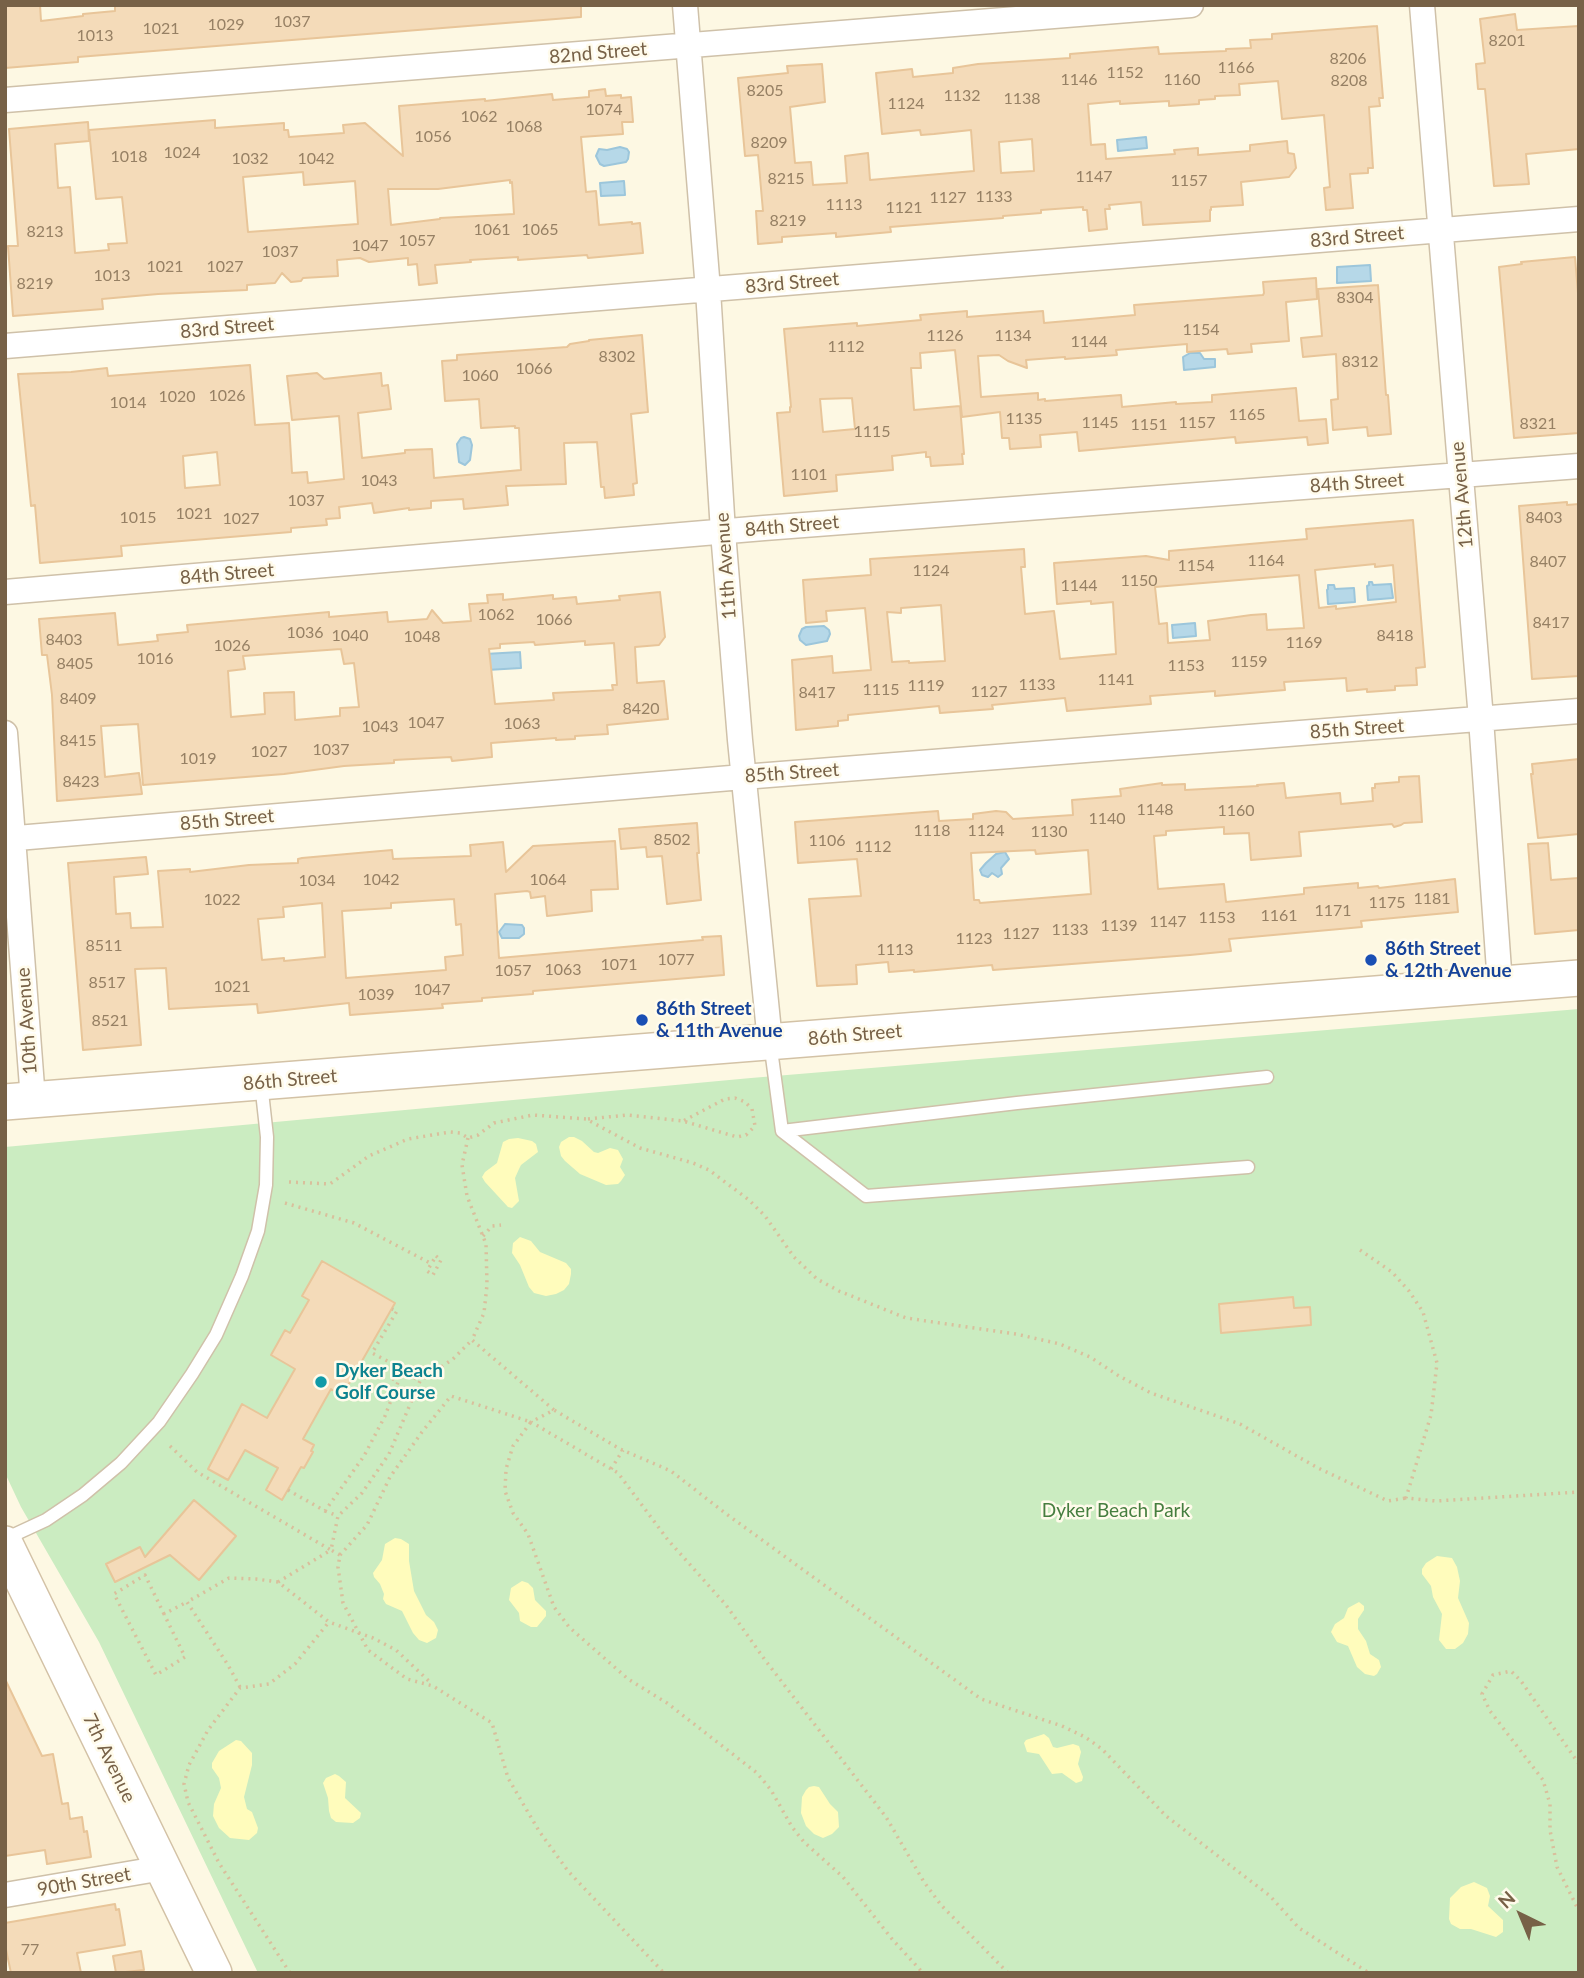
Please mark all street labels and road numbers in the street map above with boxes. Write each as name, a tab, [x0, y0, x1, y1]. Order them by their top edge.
street label: 82nd Street	[548, 37, 648, 69]
street label: 83rd Street	[1309, 222, 1405, 252]
street label: 83rd Street	[744, 268, 840, 298]
street label: 83rd Street	[179, 313, 275, 343]
street label: 12th Avenue	[1446, 441, 1478, 549]
street label: 84th Street	[1309, 468, 1405, 498]
street label: 84th Street	[744, 511, 840, 541]
street label: 11th Avenue	[711, 512, 741, 620]
street label: 84th Street	[179, 559, 275, 589]
street label: 85th Street	[1309, 714, 1405, 744]
street label: 85th Street	[744, 758, 840, 788]
street label: 85th Street	[179, 805, 275, 835]
street label: 10th Avenue	[12, 967, 42, 1075]
street label: 86th Street	[807, 1020, 903, 1050]
street label: 86th Street	[242, 1065, 338, 1095]
street label: 7th Avenue	[78, 1710, 140, 1806]
street label: 90th Street	[36, 1863, 132, 1901]

